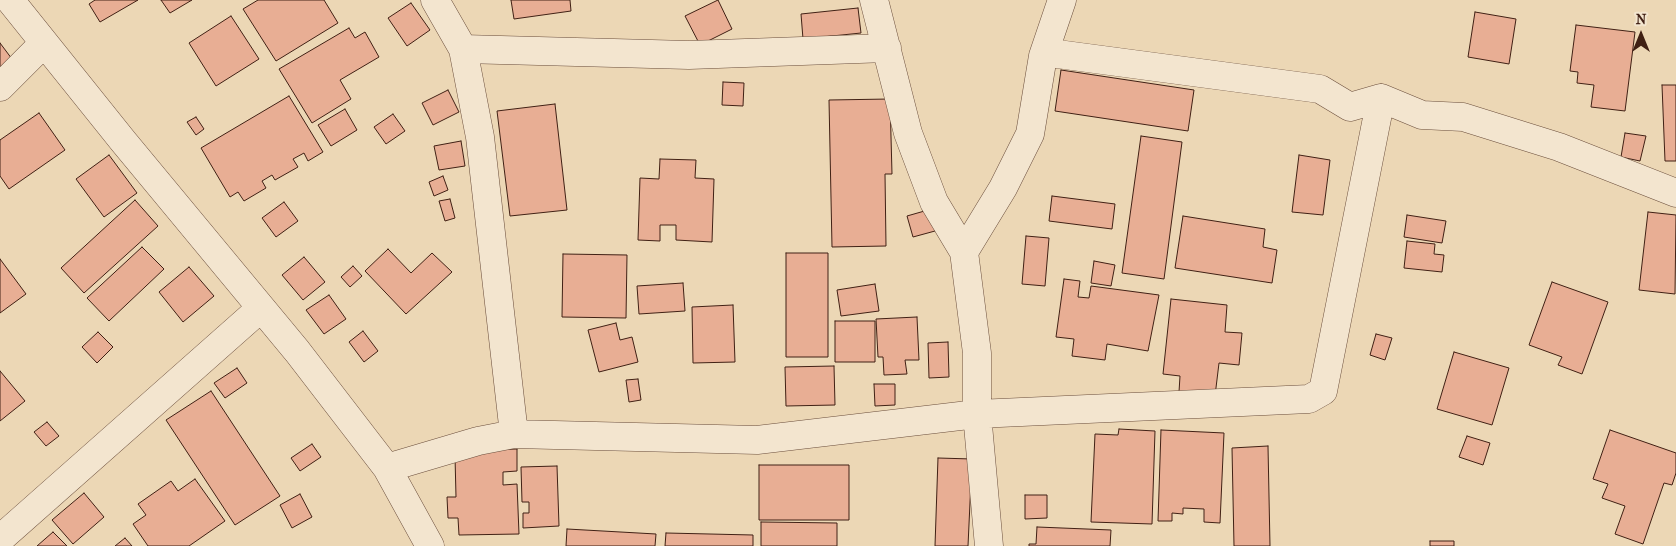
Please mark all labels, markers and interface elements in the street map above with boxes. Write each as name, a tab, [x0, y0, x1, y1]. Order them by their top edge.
north arrow	[1616, 10, 1666, 60]
text: N	[1636, 11, 1646, 28]

